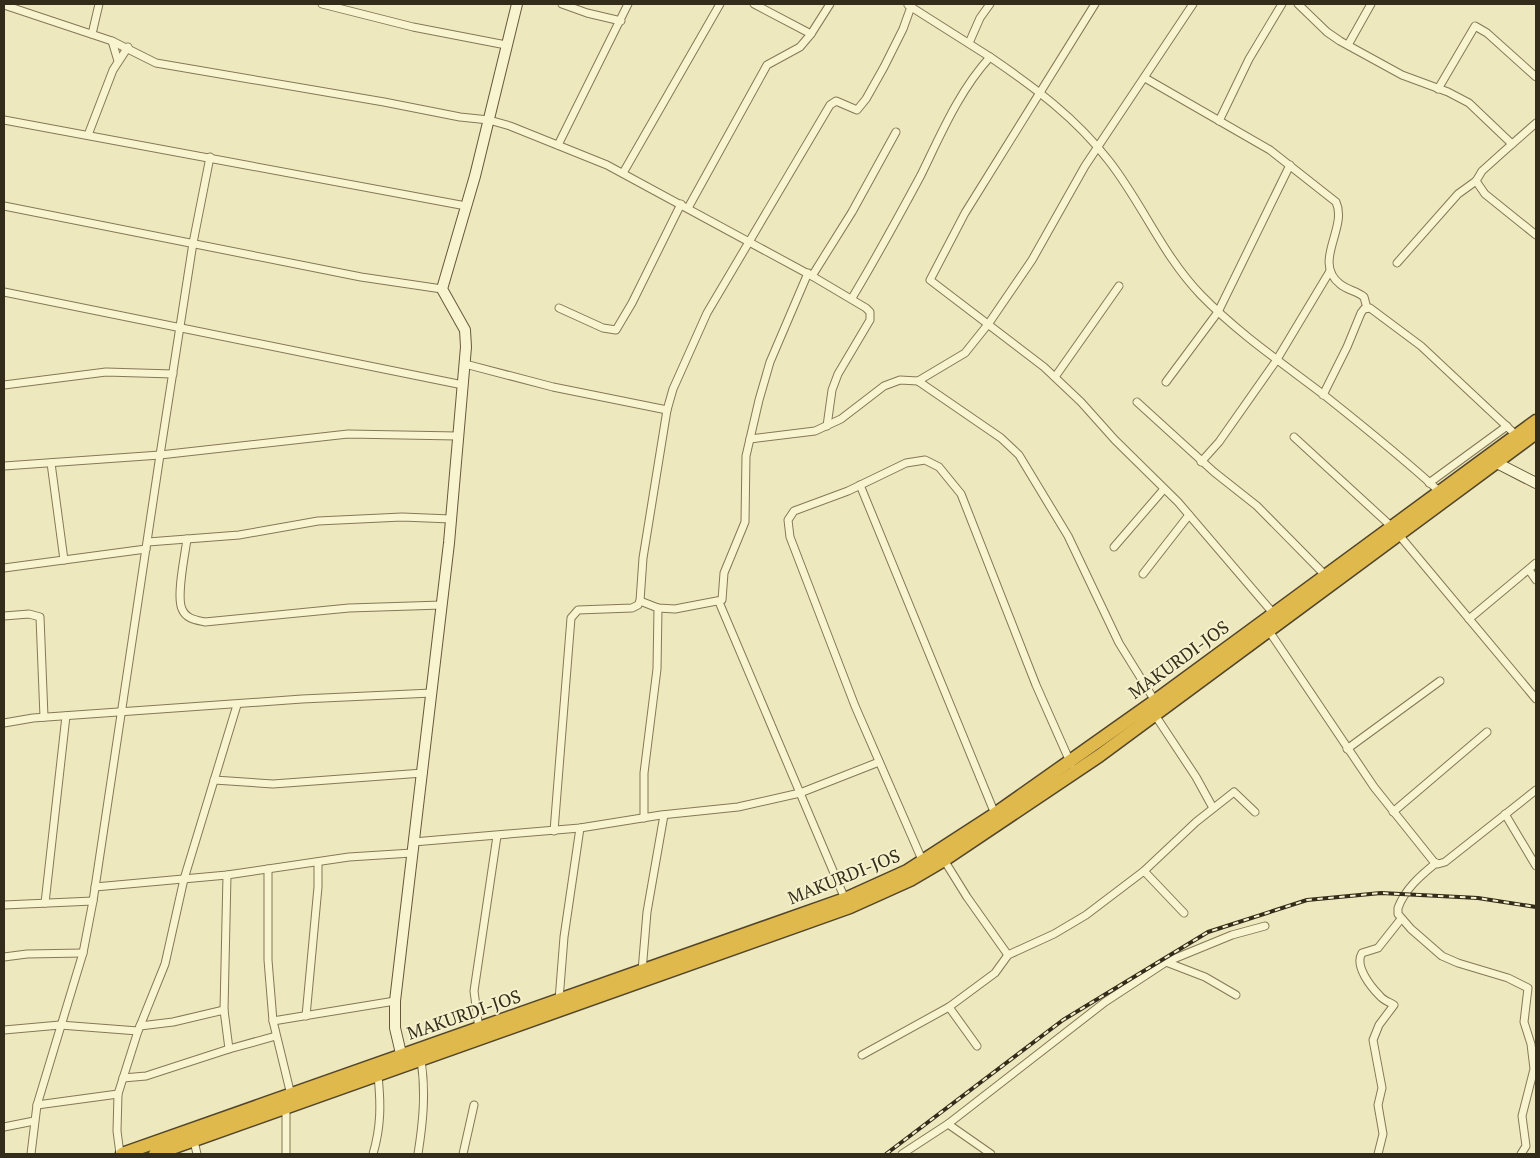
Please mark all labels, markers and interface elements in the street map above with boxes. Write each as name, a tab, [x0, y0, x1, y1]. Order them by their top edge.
street label: MAKURDI-JOS	[1123, 615, 1234, 704]
street label: MAKURDI-JOS	[784, 843, 903, 909]
street label: MAKURDI-JOS	[404, 983, 524, 1045]

